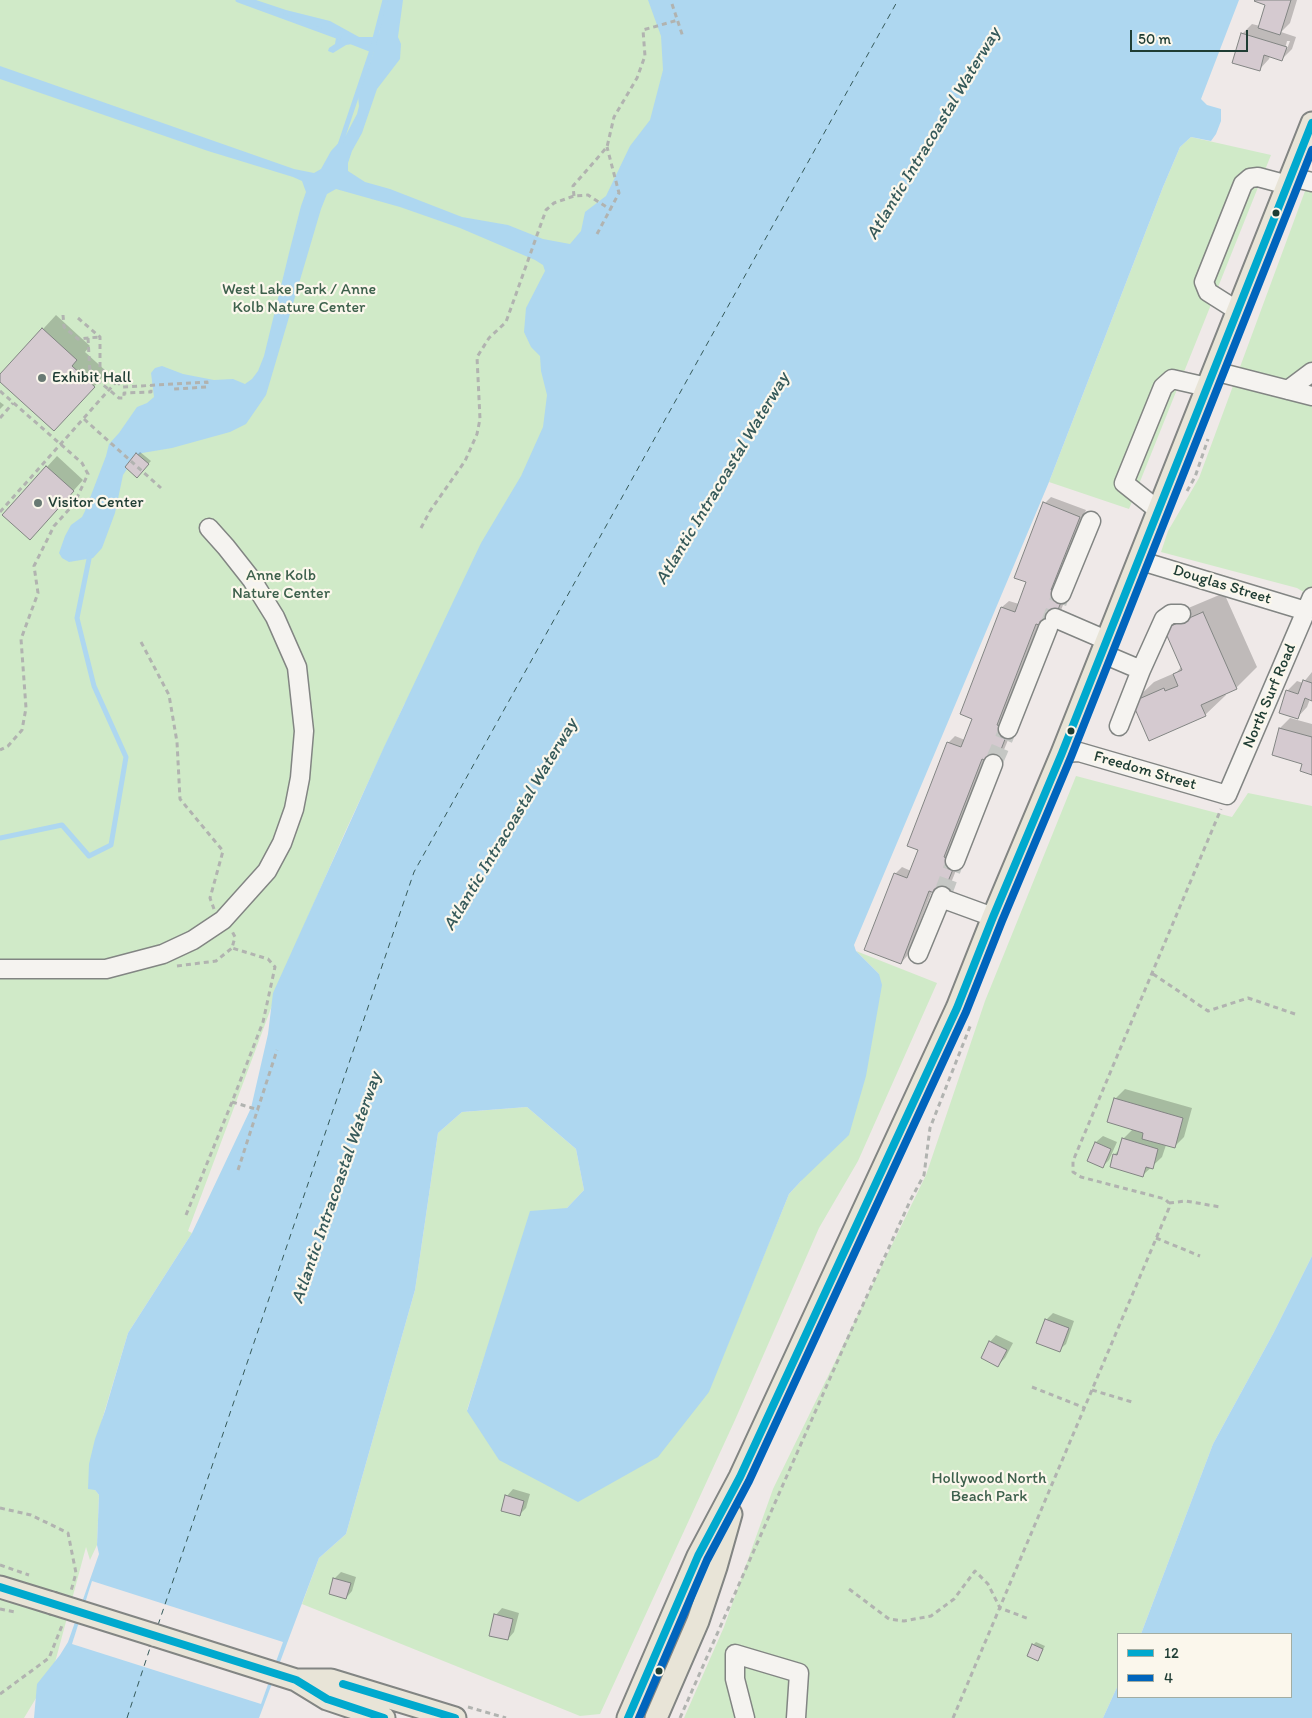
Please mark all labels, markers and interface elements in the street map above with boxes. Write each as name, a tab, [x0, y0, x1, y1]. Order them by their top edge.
scale bar	[1132, 20, 1250, 52]
water label: Atlantic Intracoastal Waterway	[862, 24, 1006, 244]
text: 50 m	[1138, 30, 1171, 48]
unlabelled marker	[1271, 208, 1281, 218]
park label: West Lake Park / Anne Kolb Nature Center	[222, 280, 376, 318]
place label: Exhibit Hall	[52, 368, 131, 388]
water label: Atlantic Intracoastal Waterway	[651, 369, 795, 589]
marker: Exhibit Hall	[36, 372, 48, 384]
place label: Visitor Center	[48, 493, 144, 513]
marker: Visitor Center	[32, 497, 44, 509]
street label: Douglas Street	[1171, 561, 1273, 609]
park label: Anne Kolb Nature Center	[232, 566, 330, 604]
street label: North Surf Road	[1239, 641, 1301, 751]
water label: Atlantic Intracoastal Waterway	[439, 715, 583, 935]
unlabelled marker	[1066, 726, 1076, 736]
street label: Freedom Street	[1092, 747, 1198, 795]
water label: Atlantic Intracoastal Waterway	[287, 1070, 387, 1306]
park label: Hollywood North Beach Park	[931, 1469, 1047, 1507]
legend	[1117, 1633, 1292, 1698]
text: 12	[1164, 1644, 1179, 1662]
unlabelled marker	[654, 1666, 664, 1676]
text: 4	[1164, 1669, 1173, 1687]

